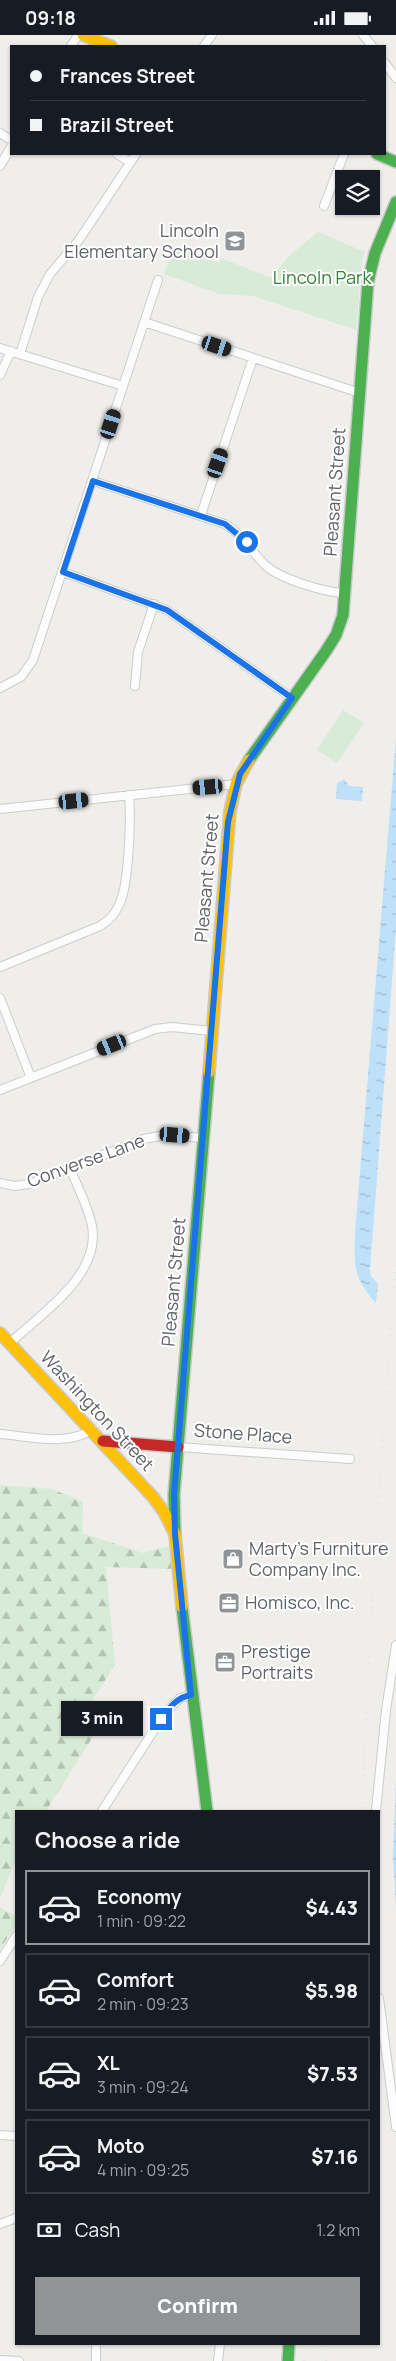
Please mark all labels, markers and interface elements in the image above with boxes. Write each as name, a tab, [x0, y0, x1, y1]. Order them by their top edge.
text: 09:18	[25, 5, 76, 31]
text: Frances Street	[60, 63, 195, 89]
text: Brazil Street	[60, 112, 174, 138]
map controls	[335, 170, 380, 215]
button: layers	[335, 170, 380, 215]
place label: Lincoln Elementary School	[64, 218, 219, 263]
school or university icon: Lincoln Elementary School	[223, 229, 247, 253]
park label: Lincoln Park	[273, 265, 372, 289]
car	[200, 334, 233, 358]
car	[99, 407, 122, 441]
street label: Pleasant Street	[318, 427, 350, 557]
car	[206, 446, 229, 480]
route start	[236, 531, 258, 553]
car	[192, 778, 223, 796]
car	[58, 792, 89, 810]
street label: Pleasant Street	[188, 812, 224, 943]
car	[95, 1032, 128, 1058]
car	[159, 1126, 190, 1144]
street label: Converse Lane	[23, 1128, 148, 1192]
street label: Pleasant Street	[155, 1216, 191, 1347]
street label: Washington Street	[36, 1345, 160, 1476]
street label: Stone Place	[193, 1418, 293, 1448]
place label: Marty's Furniture Company Inc.	[249, 1536, 389, 1581]
shop icon: Marty's Furniture Company Inc.	[221, 1547, 245, 1571]
place label: Homisco, Inc.	[245, 1590, 354, 1614]
office icon: Homisco, Inc.	[217, 1591, 241, 1615]
place label: Prestige Portraits	[241, 1639, 313, 1684]
office icon: Prestige Portraits	[213, 1650, 237, 1674]
callout: 3 min	[61, 1701, 144, 1737]
text: 3 min	[81, 1707, 123, 1729]
route end	[150, 1708, 172, 1730]
text: Choose a ride	[35, 1825, 180, 1855]
text: Economy	[97, 1884, 181, 1910]
icon: car	[37, 1885, 82, 1930]
text: $4.43	[306, 1895, 358, 1921]
text: 1 min · 09:22	[97, 1910, 186, 1932]
text: Comfort	[97, 1967, 174, 1993]
icon: car	[37, 1968, 82, 2013]
text: $5.98	[305, 1978, 358, 2004]
text: 2 min · 09:23	[97, 1993, 189, 2015]
text: XL	[97, 2050, 120, 2076]
icon: car	[37, 2051, 82, 2096]
text: $7.53	[307, 2061, 358, 2087]
text: 3 min · 09:24	[97, 2076, 189, 2098]
text: Moto	[97, 2133, 144, 2159]
icon: car	[37, 2134, 82, 2179]
text: $7.16	[311, 2144, 358, 2170]
text: 4 min · 09:25	[97, 2159, 189, 2181]
icon: cash	[35, 2216, 63, 2244]
text: Cash	[75, 2217, 120, 2243]
text: 1.2 km	[317, 2219, 360, 2241]
button: Confirm	[35, 2277, 360, 2335]

